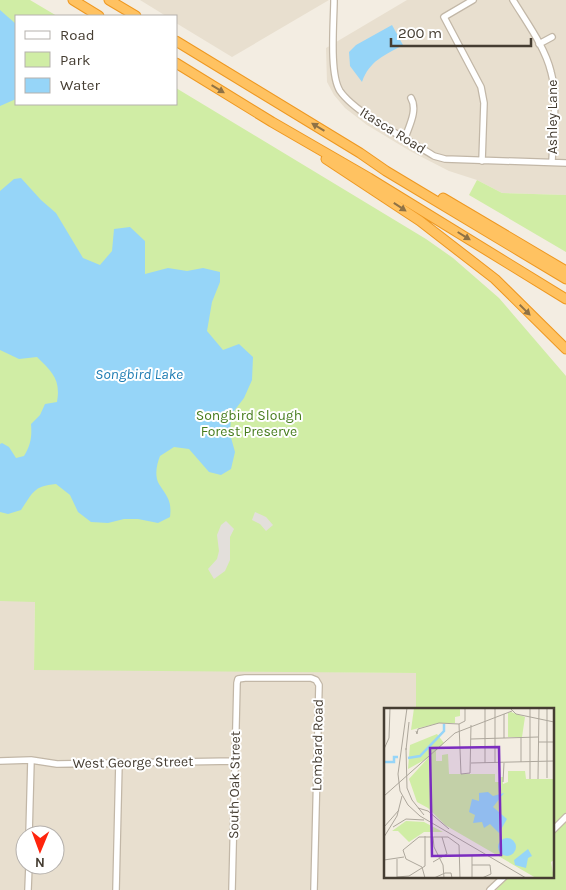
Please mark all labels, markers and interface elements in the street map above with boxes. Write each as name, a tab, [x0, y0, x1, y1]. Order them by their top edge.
legend	[15, 15, 178, 105]
scale bar	[391, 15, 531, 47]
text: 200 m	[398, 24, 442, 42]
text: Road	[60, 26, 95, 44]
text: Park	[60, 51, 90, 69]
text: Water	[60, 76, 101, 94]
street label: Ashley Lane	[544, 80, 561, 154]
one-way arrow	[211, 84, 224, 93]
street label: Itasca Road	[357, 103, 429, 157]
one-way arrow	[312, 123, 325, 132]
one-way arrow	[393, 202, 406, 212]
one-way arrow	[458, 232, 471, 241]
one-way arrow	[519, 304, 531, 316]
water label: Songbird Lake	[95, 365, 183, 383]
park label: Songbird Slough Forest Preserve	[196, 407, 302, 440]
street label: Lombard Road	[308, 699, 327, 791]
inset map	[384, 708, 554, 878]
street label: South Oak Street	[225, 731, 244, 839]
street label: West George Street	[72, 753, 194, 772]
north arrow	[15, 825, 65, 875]
text: N	[35, 854, 45, 871]

